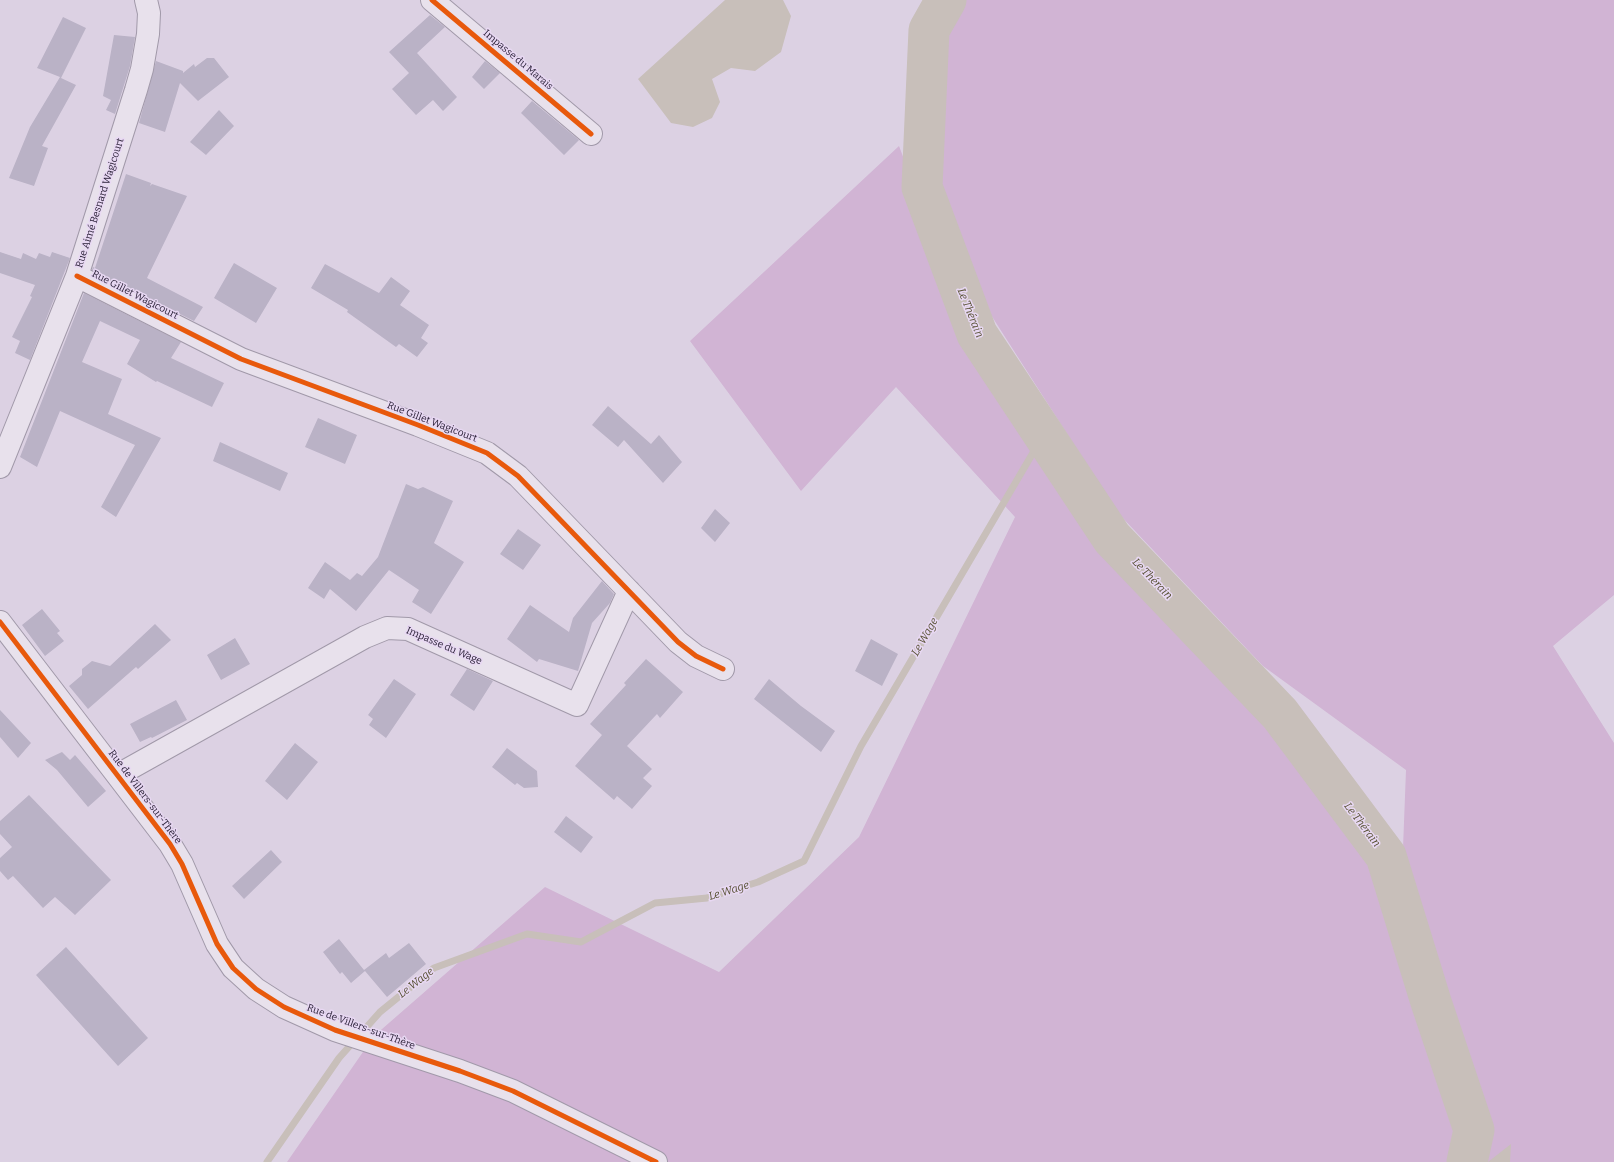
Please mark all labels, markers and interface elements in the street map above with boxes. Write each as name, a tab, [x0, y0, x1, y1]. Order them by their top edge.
street label: Impasse du Marais	[481, 27, 555, 93]
street label: Rue Aimé Besnard Wagicourt	[73, 137, 127, 269]
street label: Rue Gillet Wagicourt	[90, 268, 180, 322]
water label: Le Thérain	[954, 286, 986, 340]
street label: Rue Gillet Wagicourt	[385, 399, 479, 445]
water label: Le Thérain	[1129, 556, 1175, 602]
water label: Le Wage	[909, 616, 941, 658]
street label: Impasse du Wage	[404, 625, 484, 667]
street label: Rue de Villers-sur-Thère	[106, 748, 184, 846]
water label: Le Thérain	[1341, 800, 1383, 850]
water label: Le Wage	[707, 879, 751, 903]
water label: Le Wage	[395, 965, 437, 1001]
street label: Rue de Villers-sur-Thère	[305, 1002, 417, 1052]

